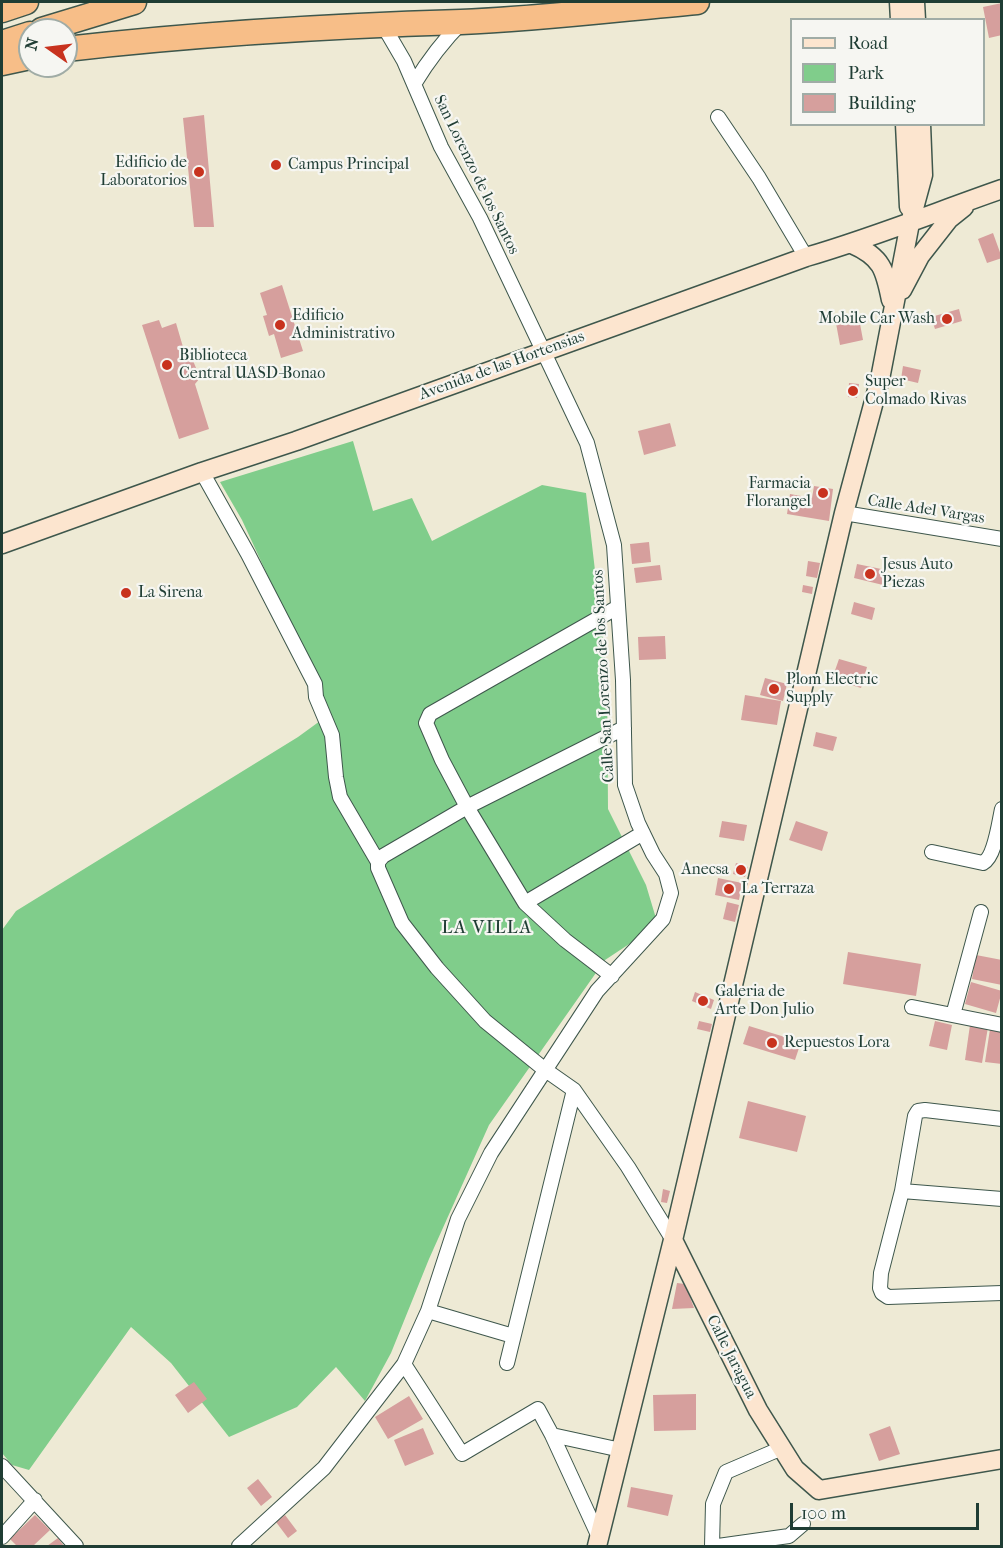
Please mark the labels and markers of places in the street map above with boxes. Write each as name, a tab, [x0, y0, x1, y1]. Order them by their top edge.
place label: Edificio de Laboratorios	[100, 153, 187, 191]
place label: Campus Principal	[288, 155, 409, 175]
marker: Campus Principal	[269, 158, 283, 172]
marker: Edificio de Laboratorios	[192, 165, 206, 179]
place label: Edificio Administrativo	[292, 306, 395, 344]
place label: Mobile Car Wash	[819, 309, 935, 329]
marker: Mobile Car Wash	[940, 312, 954, 326]
marker: Edificio Administrativo	[273, 318, 287, 332]
place label: Biblioteca Central UASD-Bonao	[179, 346, 325, 384]
marker: Biblioteca Central UASD-Bonao	[160, 358, 174, 372]
place label: Super Colmado Rivas	[865, 372, 966, 410]
marker: Super Colmado Rivas	[846, 384, 860, 398]
place label: Farmacia Florangel	[746, 474, 811, 512]
marker: Farmacia Florangel	[816, 486, 830, 500]
place label: Jesus Auto Piezas	[882, 555, 953, 593]
marker: Jesus Auto Piezas	[863, 567, 877, 581]
place label: La Sirena	[138, 583, 203, 603]
marker: La Sirena	[119, 586, 133, 600]
place label: Plom Electric Supply	[786, 670, 878, 708]
marker: Plom Electric Supply	[767, 682, 781, 696]
place label: Anecsa	[681, 860, 729, 880]
marker: Anecsa	[734, 863, 748, 877]
place label: La Terraza	[741, 879, 814, 899]
marker: La Terraza	[722, 882, 736, 896]
place label: Galeria de Arte Don Julio	[715, 982, 814, 1020]
marker: Galeria de Arte Don Julio	[696, 994, 710, 1008]
place label: Repuestos Lora	[784, 1033, 890, 1053]
marker: Repuestos Lora	[765, 1036, 779, 1050]

